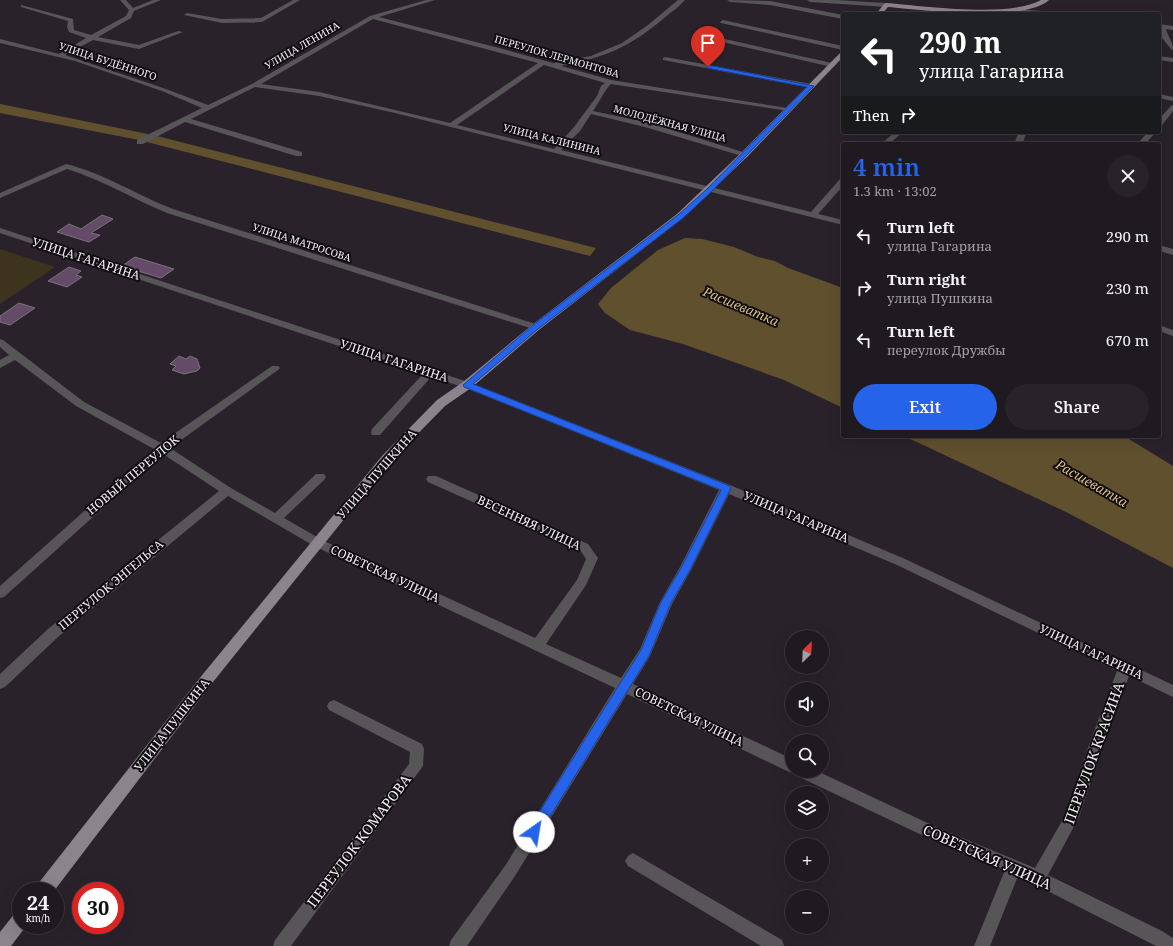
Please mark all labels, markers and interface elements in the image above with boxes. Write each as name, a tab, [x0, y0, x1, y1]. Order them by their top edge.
street label: УЛИЦА ЛЕНИНА	[262, 17, 343, 72]
text: 290 m	[919, 23, 1001, 61]
pin	[691, 26, 725, 67]
icon: left	[853, 28, 905, 80]
street label: ПЕРЕУЛОК ЛЕРМОНТОВА	[493, 31, 622, 81]
icon: arrive	[697, 32, 719, 54]
street label: УЛИЦА БУДЁННОГО	[57, 39, 159, 83]
text: улица Гагарина	[919, 59, 1064, 83]
street label: МОЛОДЁЖНАЯ УЛИЦА	[612, 101, 729, 145]
icon: right	[897, 104, 919, 126]
text: Then	[853, 105, 889, 125]
street label: УЛИЦА КАЛИНИНА	[502, 120, 603, 158]
text: 4 min	[853, 150, 920, 183]
button: close	[1107, 155, 1149, 197]
text: 1.3 km · 13:02	[853, 182, 937, 200]
text: Turn left	[887, 217, 955, 237]
street label: УЛИЦА МАТРОСОВА	[251, 219, 354, 265]
icon: left	[853, 225, 875, 247]
text: 290 m	[1106, 226, 1149, 246]
street label: УЛИЦА ГАГАРИНА	[30, 233, 143, 284]
text: улица Гагарина	[887, 237, 992, 255]
text: Turn right	[887, 269, 966, 289]
icon: right	[853, 277, 875, 299]
text: 230 m	[1106, 278, 1149, 298]
water label: Расшеватка	[700, 282, 782, 330]
text: улица Пушкина	[887, 289, 993, 307]
text: Turn left	[887, 321, 955, 341]
icon: left	[853, 329, 875, 351]
text: 670 m	[1106, 330, 1149, 350]
street label: УЛИЦА ГАГАРИНА	[338, 335, 451, 386]
text: переулок Дружбы	[887, 341, 1006, 359]
button: Exit	[853, 384, 997, 430]
button: Share	[1005, 384, 1149, 430]
street label: УЛИЦА ПУШКИНА	[333, 425, 421, 522]
street label: НОВЫЙ ПЕРЕУЛОК	[83, 431, 183, 518]
water label: Расшеватка	[1052, 455, 1132, 511]
street label: УЛИЦА ГАГАРИНА	[741, 487, 852, 547]
street label: ВЕСЕННЯЯ УЛИЦА	[475, 491, 584, 554]
street label: ПЕРЕУЛОК ЭНГЕЛЬСА	[55, 535, 167, 634]
street label: СОВЕТСКАЯ УЛИЦА	[328, 541, 443, 607]
street label: УЛИЦА ГАГАРИНА	[1037, 620, 1146, 683]
north arrow	[785, 630, 829, 674]
map controls	[785, 630, 829, 934]
street label: УЛИЦА ПУШКИНА	[130, 674, 214, 775]
street label: ПЕРЕУЛОК КРАСИНА	[1059, 679, 1128, 826]
button: sound	[785, 682, 829, 726]
street label: СОВЕТСКАЯ УЛИЦА	[632, 683, 747, 750]
button: search	[785, 734, 829, 778]
street label: ПЕРЕУЛОК КОМАРОВА	[302, 770, 415, 911]
button: layers	[785, 786, 829, 830]
position arrow	[513, 811, 555, 853]
street label: СОВЕТСКАЯ УЛИЦА	[920, 820, 1054, 893]
button: +	[785, 838, 829, 882]
speed limit sign: 30	[72, 882, 124, 934]
text: 24	[27, 889, 49, 916]
button: −	[785, 890, 829, 934]
text: km/h	[26, 911, 50, 925]

